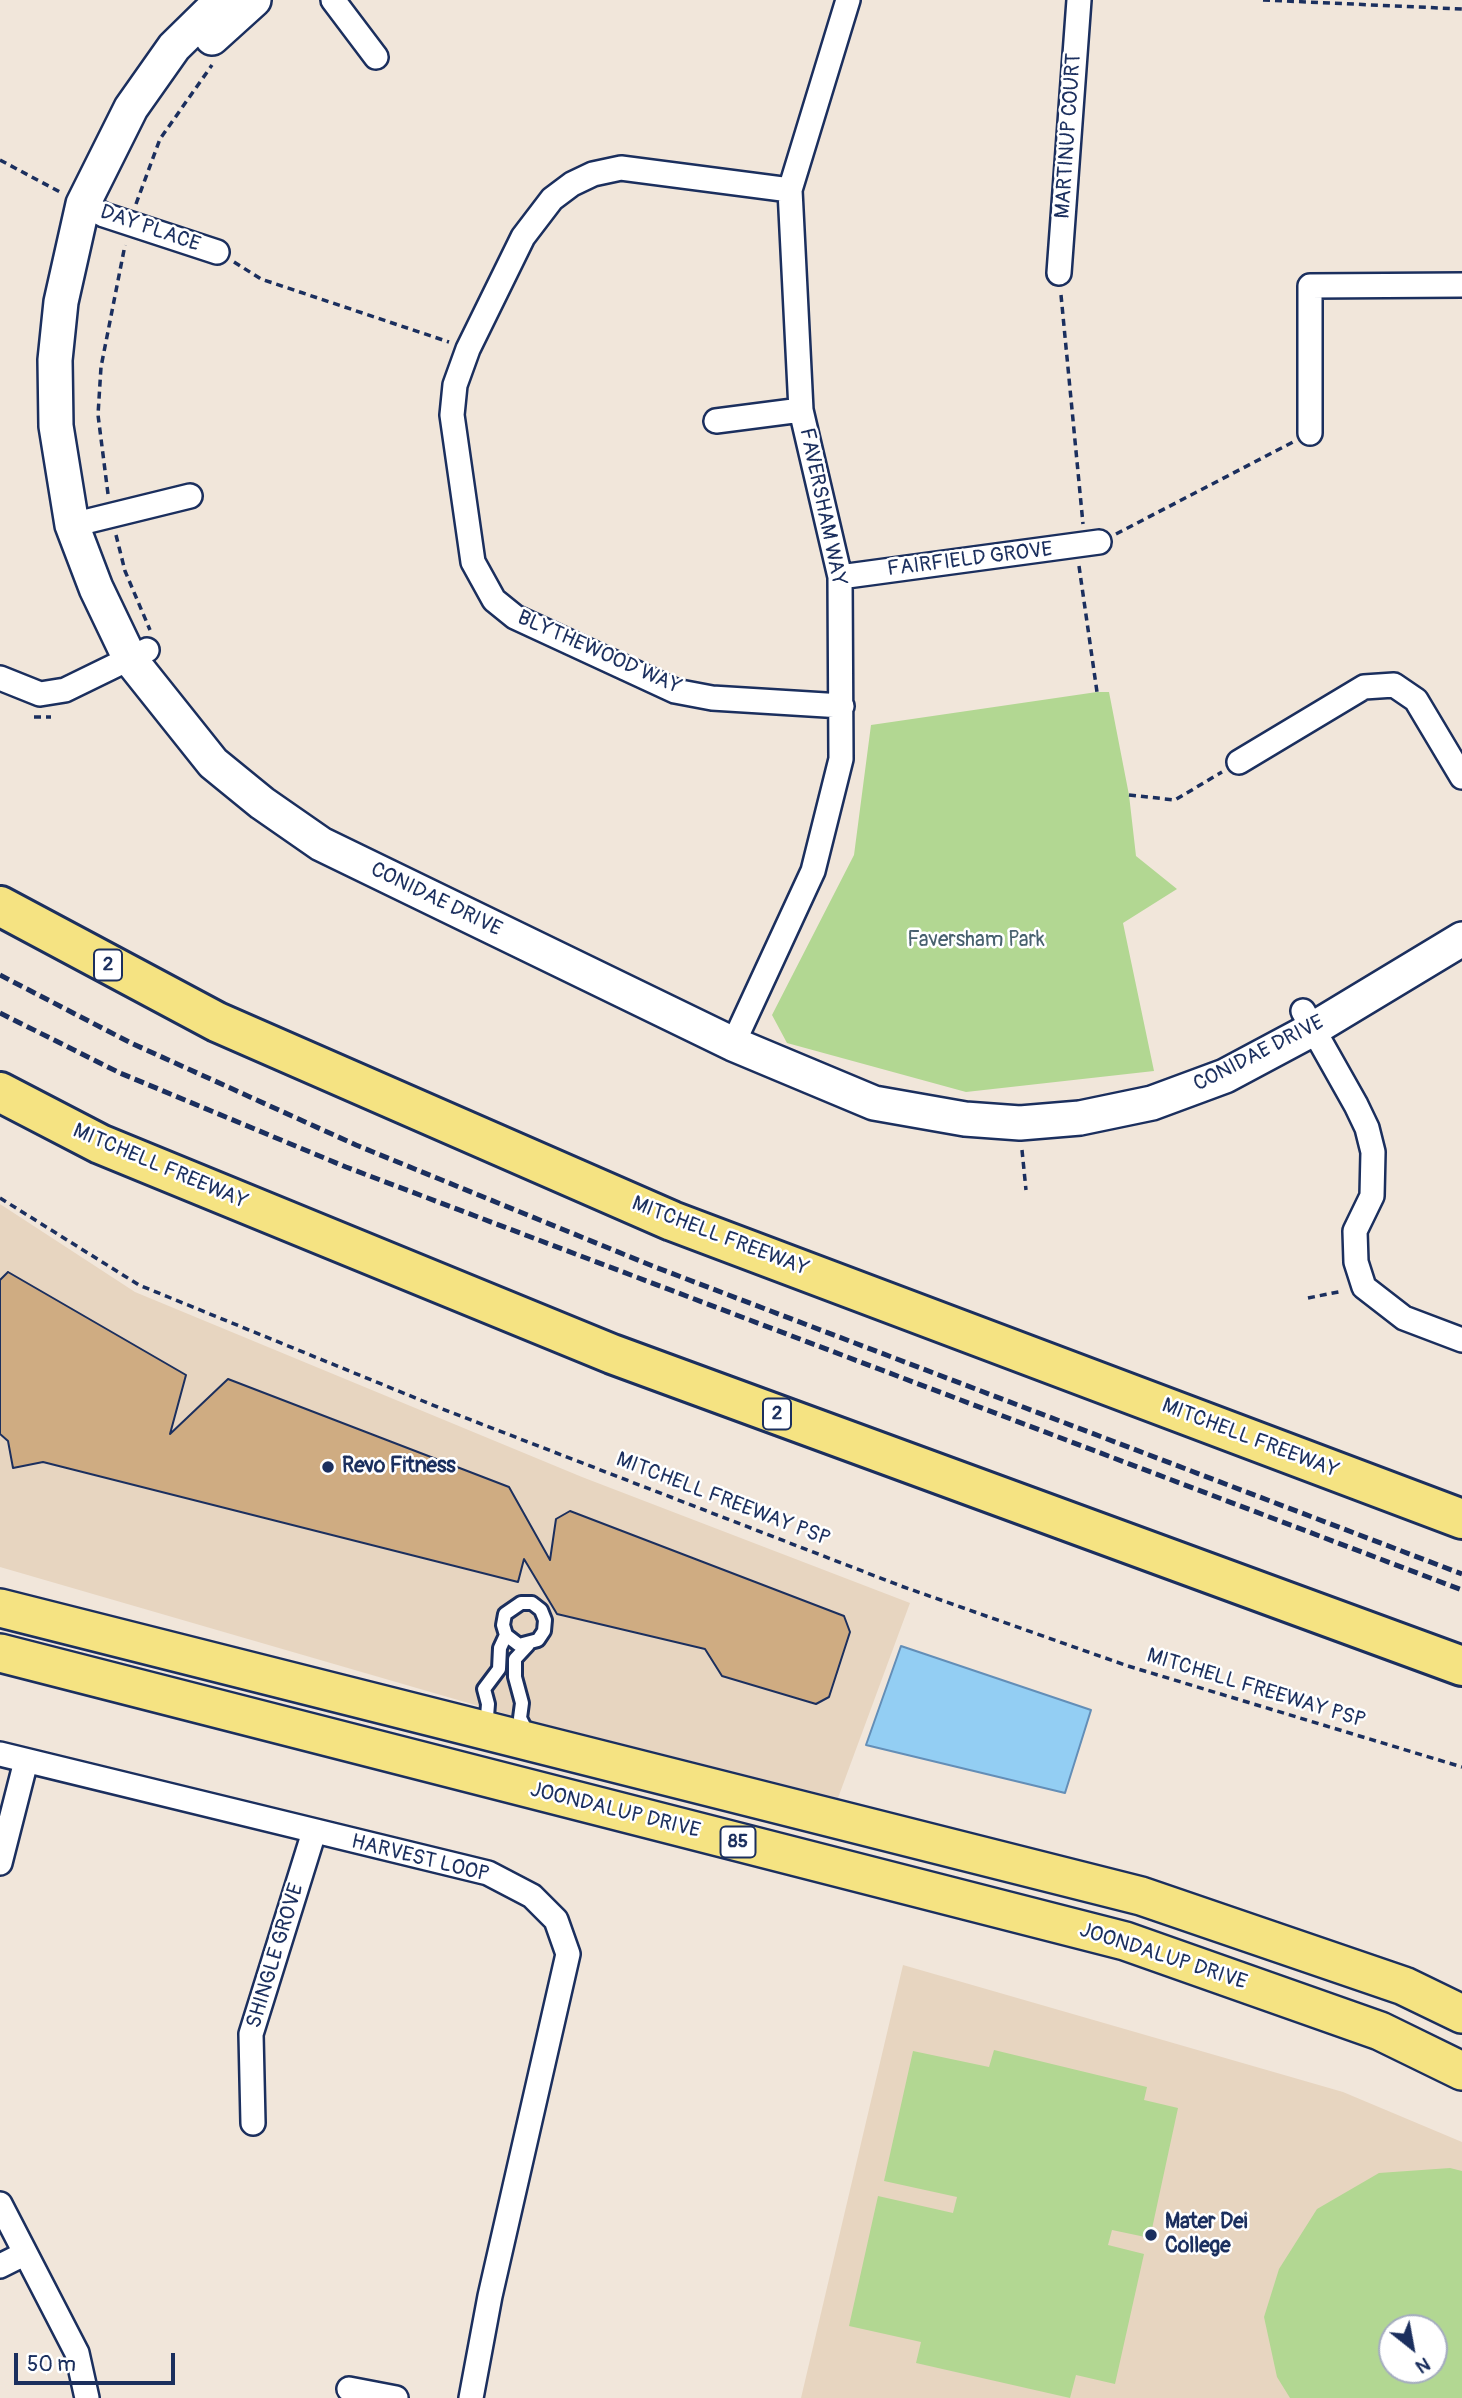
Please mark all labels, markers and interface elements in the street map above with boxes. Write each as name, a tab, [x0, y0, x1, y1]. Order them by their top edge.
street label: MARTINUP COURT	[1051, 52, 1087, 220]
street label: DAY PLACE	[96, 200, 204, 258]
street label: FAVERSHAM WAY	[793, 426, 851, 588]
street label: FAIRFIELD GROVE	[886, 537, 1054, 583]
street label: BLYTHEWOOD WAY	[513, 606, 685, 700]
street label: CONIDAE DRIVE	[366, 857, 506, 943]
park label: Faversham Park	[907, 928, 1045, 954]
road number: 2	[94, 950, 122, 981]
street label: CONIDAE DRIVE	[1190, 1010, 1328, 1098]
street label: MITCHELL FREEWAY	[69, 1119, 251, 1215]
street label: MITCHELL FREEWAY	[628, 1192, 812, 1282]
street label: MITCHELL FREEWAY	[1158, 1394, 1342, 1484]
road number: 2	[763, 1398, 791, 1430]
street label: MITCHELL FREEWAY PSP	[612, 1448, 834, 1552]
place label: Revo Fitness	[342, 1454, 456, 1480]
marker: Revo Fitness	[320, 1459, 336, 1475]
street label: MITCHELL FREEWAY PSP	[1144, 1644, 1368, 1734]
street label: JOONDALUP DRIVE	[527, 1778, 703, 1844]
road number: 85	[720, 1826, 756, 1858]
street label: HARVEST LOOP	[348, 1830, 492, 1888]
street label: SHINGLE GROVE	[242, 1881, 310, 2031]
street label: JOONDALUP DRIVE	[1076, 1918, 1250, 1996]
place label: Mater Dei College	[1165, 2210, 1247, 2260]
marker: Mater Dei College	[1143, 2227, 1159, 2243]
north arrow	[1378, 2314, 1448, 2384]
scale bar	[18, 2338, 178, 2382]
text: 50 m	[27, 2351, 76, 2378]
text: N	[1411, 2352, 1434, 2379]

